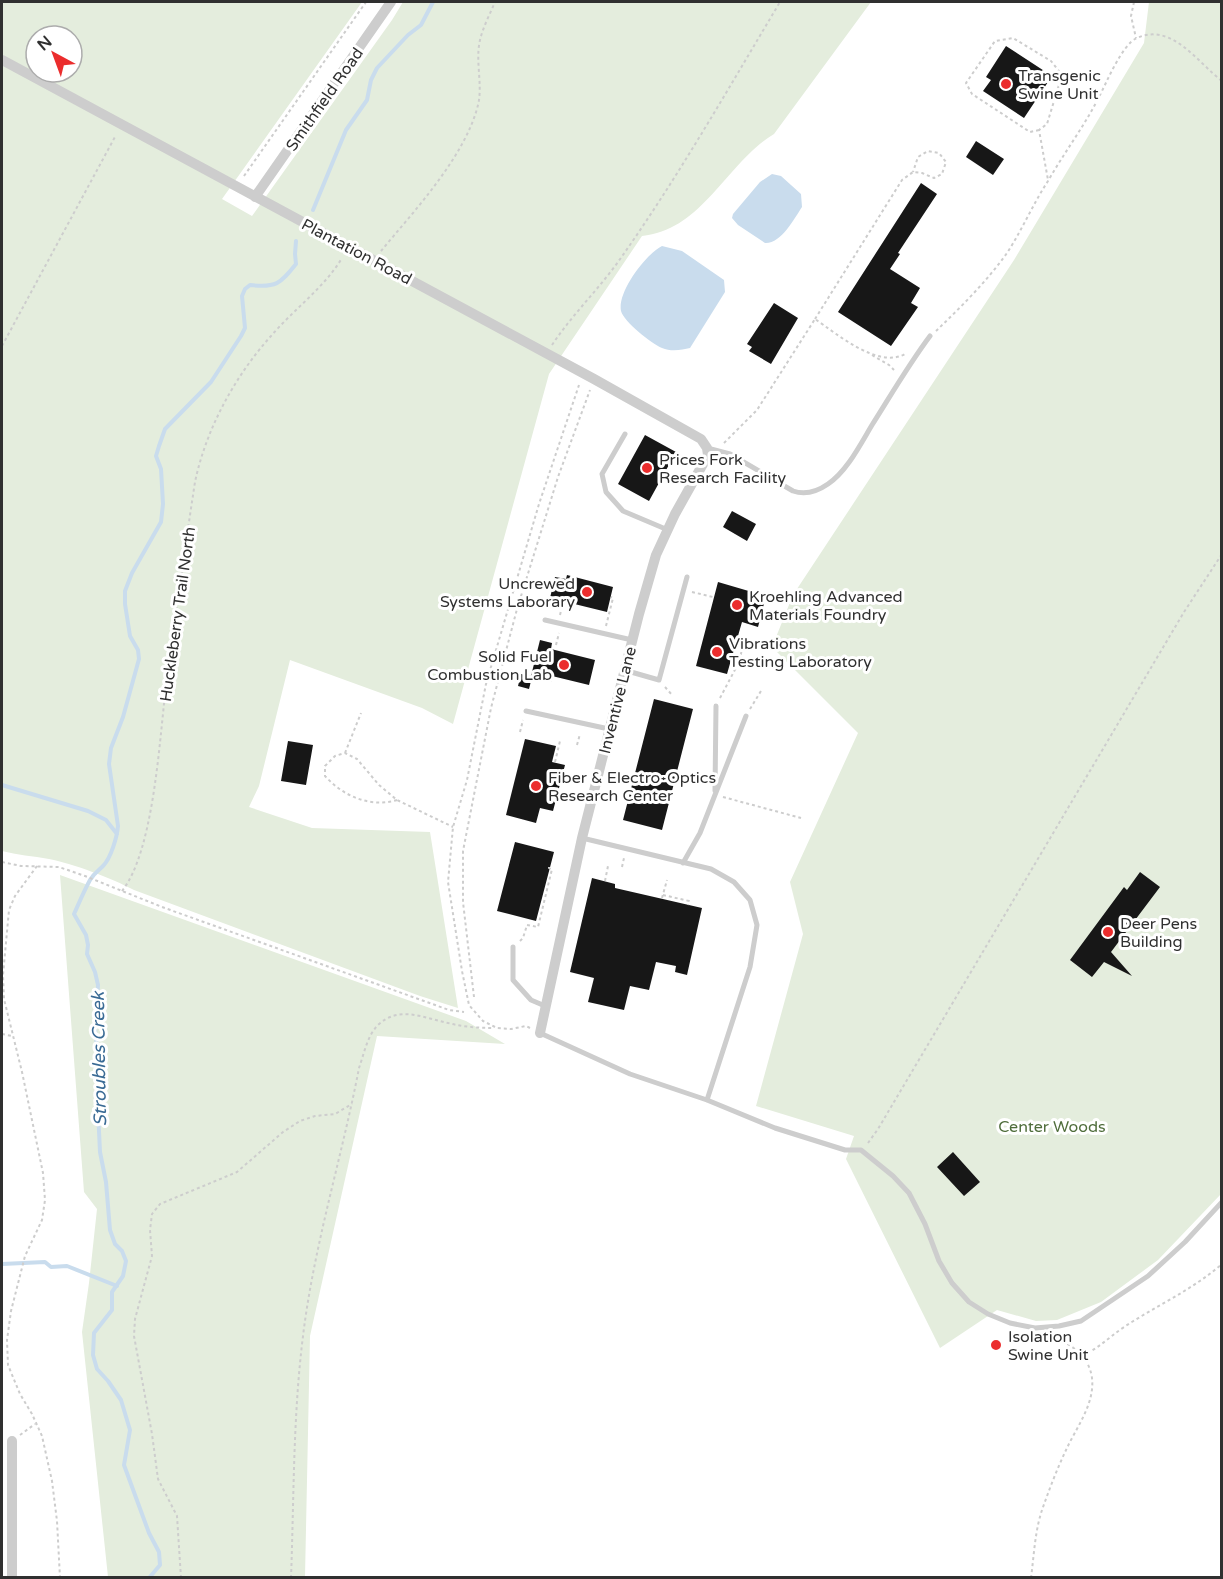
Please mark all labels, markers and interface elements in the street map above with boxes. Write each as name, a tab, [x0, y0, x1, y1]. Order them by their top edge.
north arrow	[24, 24, 84, 84]
text: N	[33, 32, 56, 55]
street label: Smithfield Road	[282, 44, 368, 155]
place label: Transgenic Swine Unit	[1018, 66, 1101, 104]
marker: Transgenic Swine Unit	[999, 77, 1013, 91]
street label: Plantation Road	[298, 214, 415, 289]
place label: Prices Fork Research Facility	[659, 450, 787, 488]
marker: Prices Fork Research Facility	[640, 461, 654, 475]
street label: Huckleberry Trail North	[156, 525, 200, 703]
place label: Uncrewed Systems Laborary	[440, 574, 575, 612]
marker: Uncrewed Systems Laborary	[580, 585, 594, 599]
place label: Kroehling Advanced Materials Foundry	[749, 587, 903, 625]
marker: Kroehling Advanced Materials Foundry	[730, 598, 744, 612]
place label: Vibrations Testing Laboratory	[729, 634, 872, 672]
street label: Inventive Lane	[595, 645, 641, 756]
marker: Vibrations Testing Laboratory	[710, 645, 724, 659]
place label: Solid Fuel Combustion Lab	[427, 647, 552, 685]
marker: Solid Fuel Combustion Lab	[557, 658, 571, 672]
place label: Fiber & Electro-Optics Research Center	[548, 768, 716, 806]
marker: Fiber & Electro-Optics Research Center	[529, 779, 543, 793]
place label: Deer Pens Building	[1120, 914, 1197, 952]
marker: Deer Pens Building	[1101, 925, 1115, 939]
water label: Stroubles Creek	[87, 990, 111, 1127]
park label: Center Woods	[998, 1117, 1106, 1137]
place label: Isolation Swine Unit	[1008, 1327, 1089, 1365]
marker: Isolation Swine Unit	[989, 1338, 1003, 1352]

